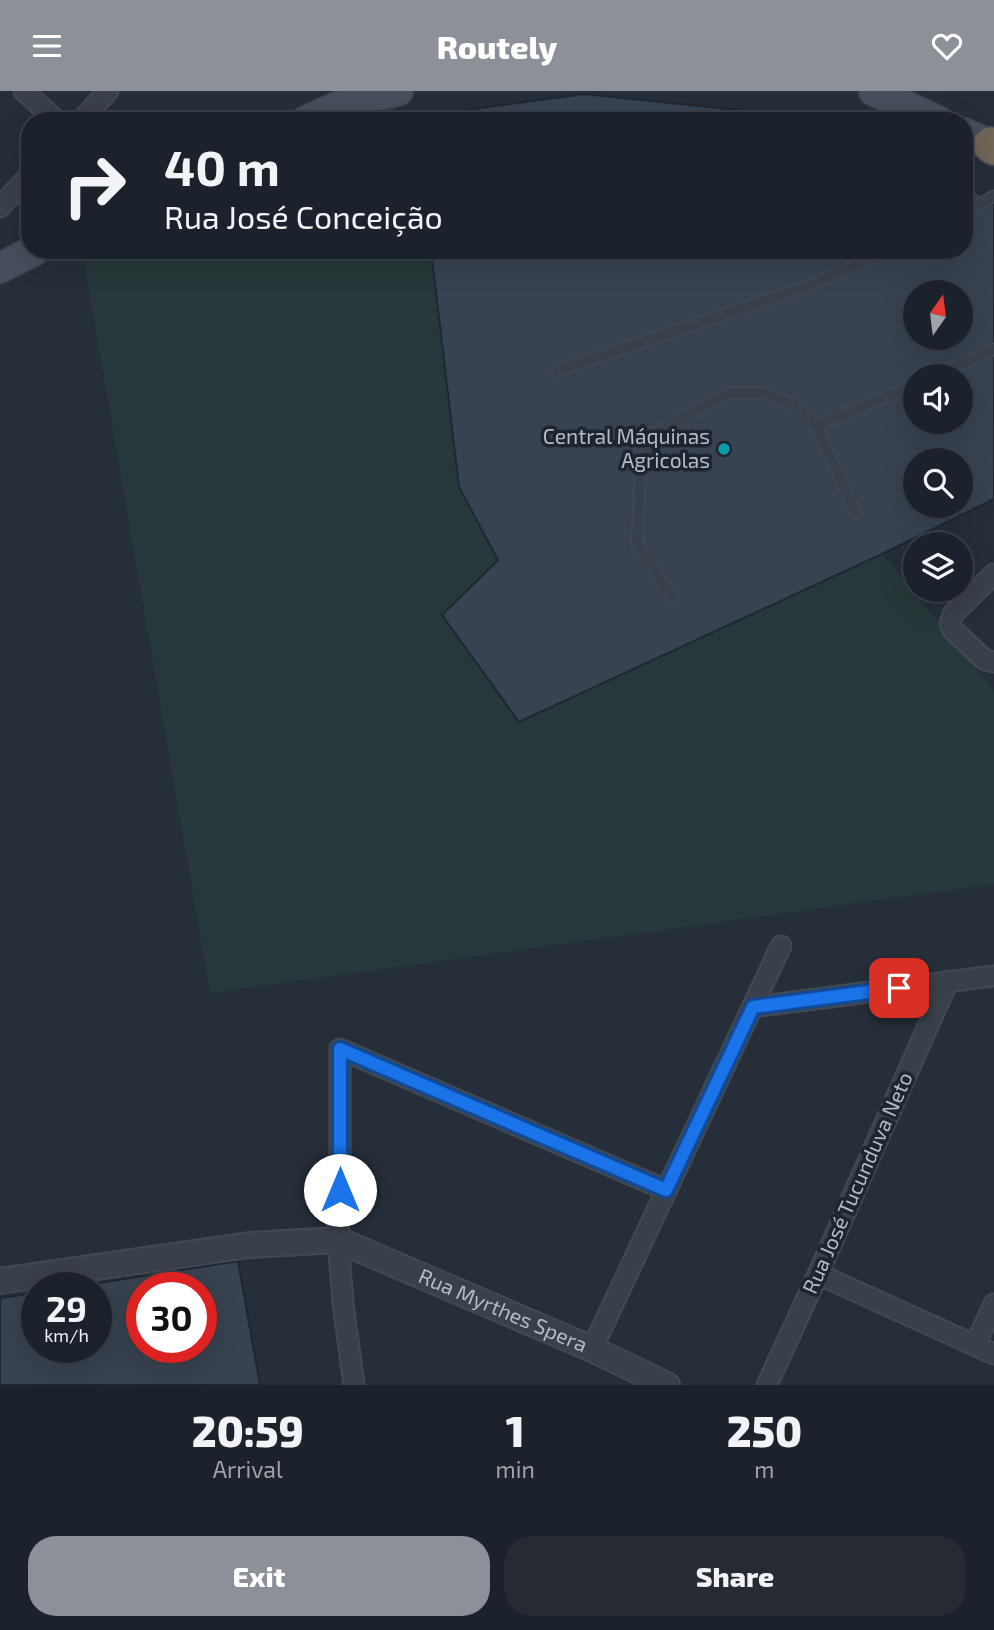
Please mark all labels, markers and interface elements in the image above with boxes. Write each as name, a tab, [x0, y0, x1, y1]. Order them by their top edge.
icon: menu	[28, 27, 66, 65]
text: Routely	[437, 27, 557, 65]
icon: heart	[928, 27, 966, 65]
text: 40 m	[164, 137, 280, 196]
icon: right	[49, 140, 140, 231]
text: Rua José Conceição	[164, 197, 443, 235]
north arrow	[903, 280, 973, 350]
map controls	[903, 280, 973, 602]
button: sound	[903, 364, 973, 434]
place label: Central Máquinas Agricolas	[543, 423, 710, 472]
marker: Central Máquinas Agricolas	[716, 441, 732, 457]
button: search	[903, 448, 973, 518]
button: layers	[903, 532, 973, 602]
pin	[869, 958, 929, 1018]
icon: arrive	[880, 969, 918, 1007]
street label: Rua José Tucunduva Neto	[796, 1068, 917, 1297]
position arrow	[303, 1153, 377, 1227]
street label: Rua Myrthes Spera	[415, 1262, 592, 1357]
speed limit sign: 30	[126, 1272, 217, 1363]
text: 29	[46, 1287, 87, 1329]
text: km/h	[44, 1324, 89, 1346]
text: 20:59	[192, 1405, 304, 1455]
text: 1	[506, 1405, 525, 1455]
text: 250	[727, 1405, 802, 1455]
text: Arrival	[213, 1455, 283, 1483]
text: min	[496, 1455, 535, 1483]
text: m	[754, 1455, 774, 1483]
button: Exit	[28, 1536, 490, 1616]
button: Share	[504, 1536, 966, 1616]

